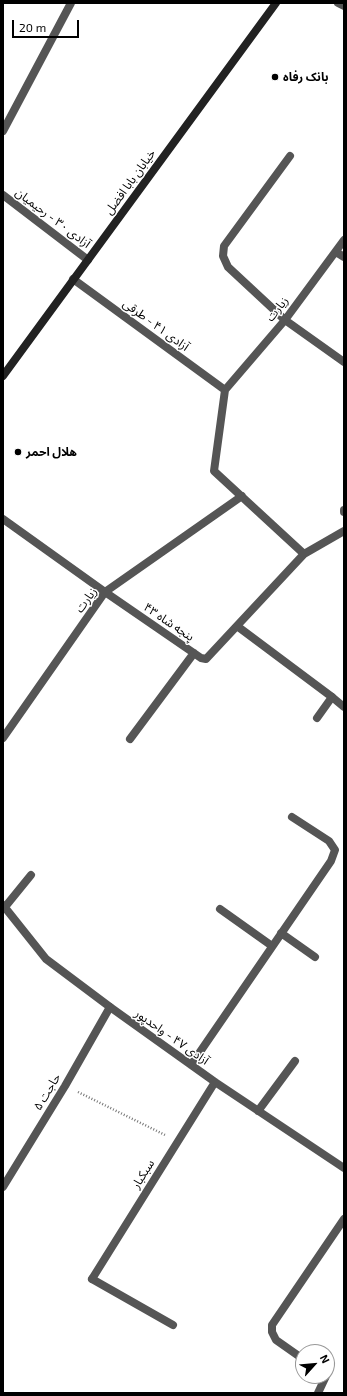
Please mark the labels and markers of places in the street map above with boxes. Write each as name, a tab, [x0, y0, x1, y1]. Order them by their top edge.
place label: بانک رفاه	[283, 70, 329, 84]
marker: بانک رفاه	[270, 72, 280, 82]
place label: هلال احمر	[26, 445, 77, 459]
marker: هلال احمر	[13, 447, 23, 457]

